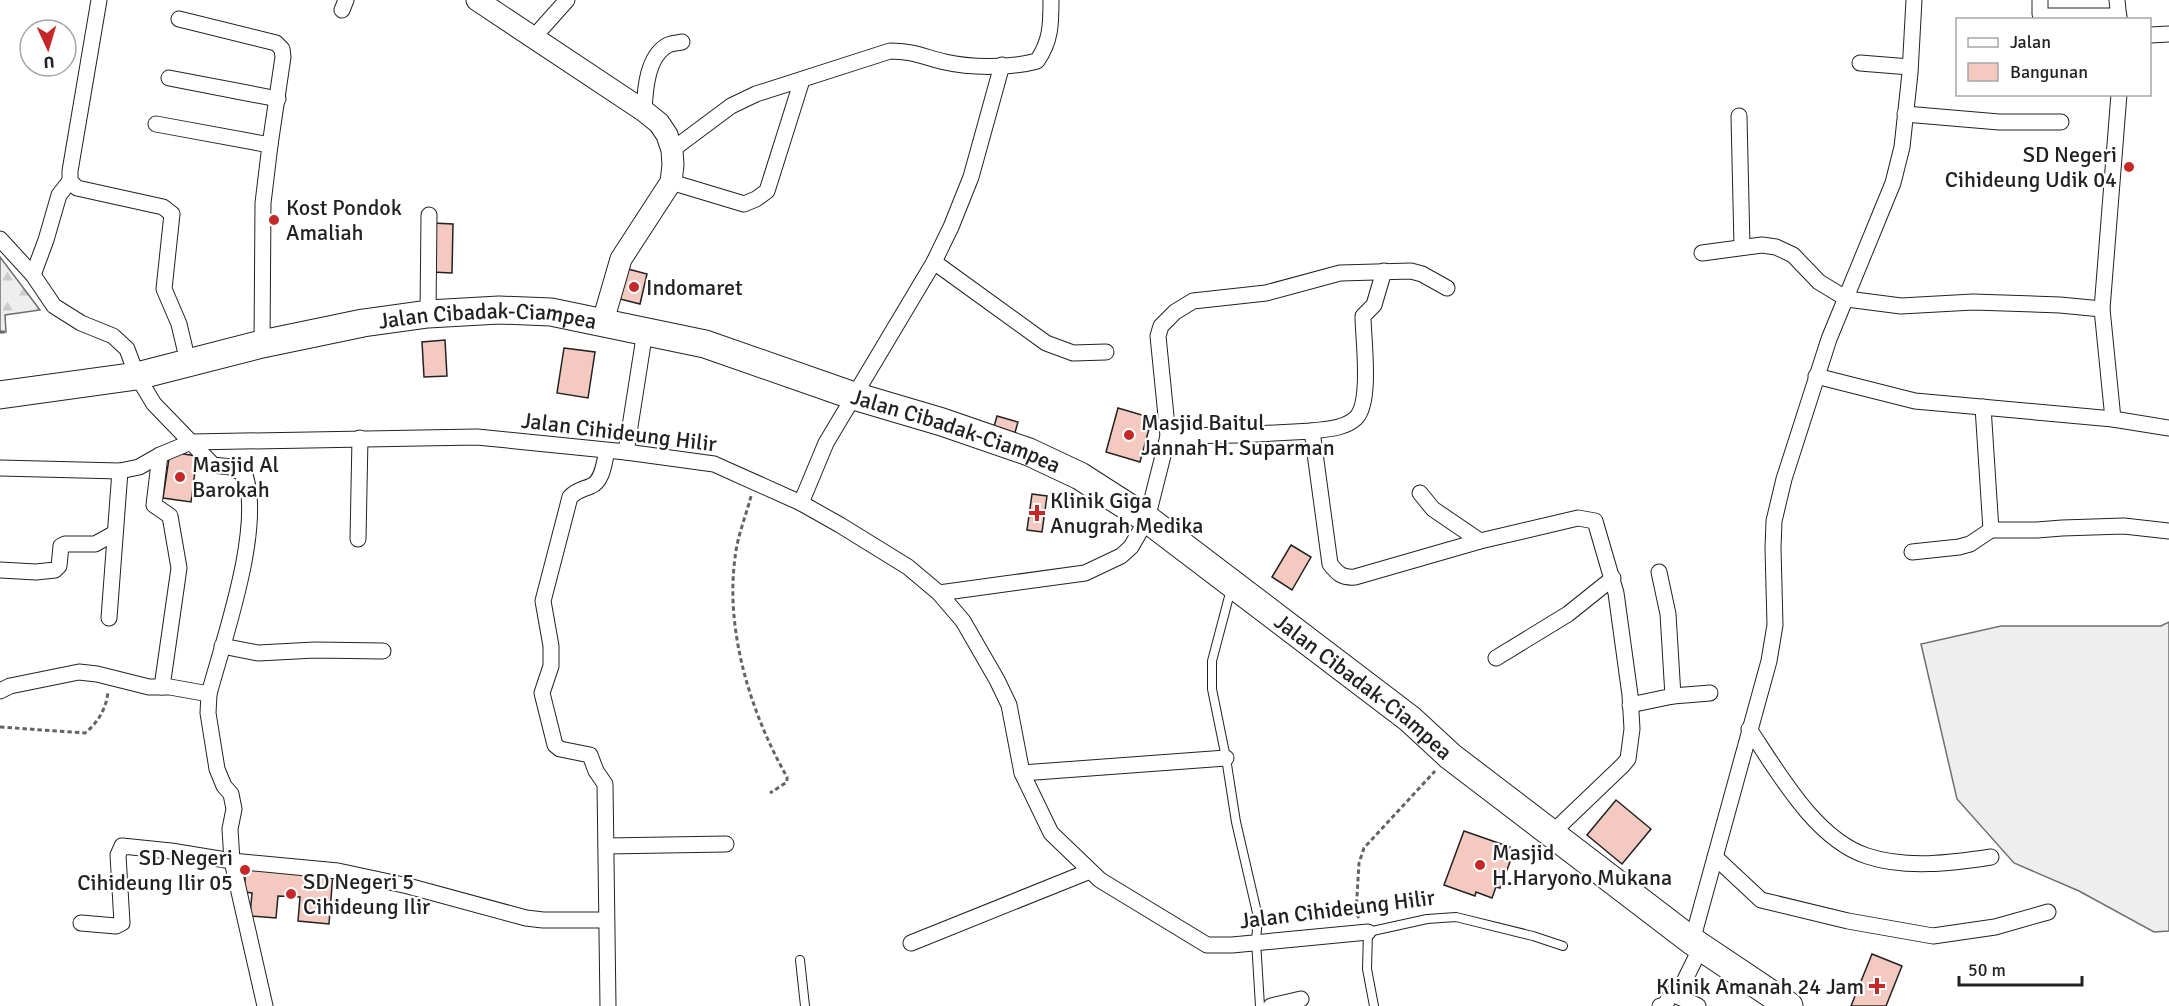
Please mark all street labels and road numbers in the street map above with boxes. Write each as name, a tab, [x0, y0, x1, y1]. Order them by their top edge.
street label: Jalan Cibadak-Ciampea	[377, 296, 599, 335]
street label: Jalan Cibadak-Ciampea	[848, 382, 1065, 479]
street label: Jalan Cihideung Hilir	[520, 407, 718, 457]
street label: Jalan Cibadak-Ciampea	[1269, 608, 1458, 765]
street label: Jalan Cihideung Hilir	[1238, 884, 1436, 934]

